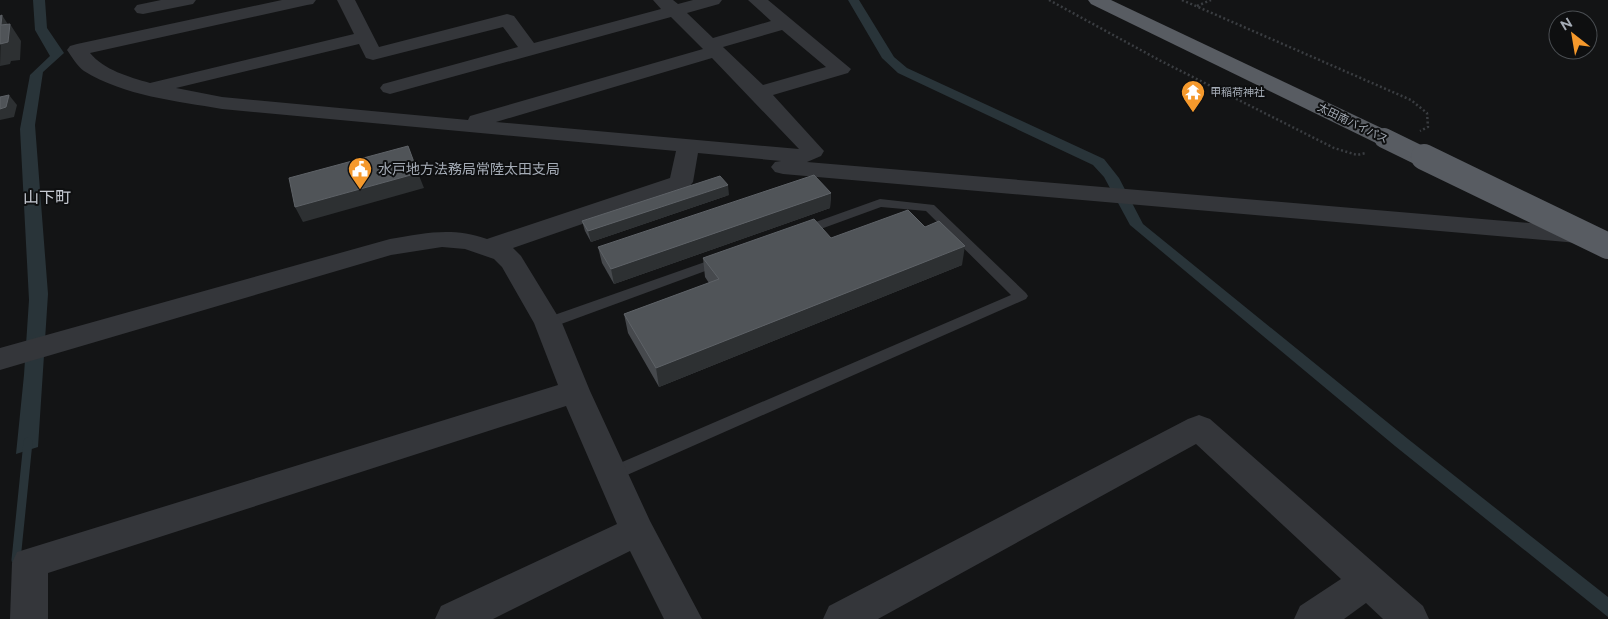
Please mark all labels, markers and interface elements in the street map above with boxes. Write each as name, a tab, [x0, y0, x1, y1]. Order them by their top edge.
north arrow	[1548, 10, 1598, 60]
text: N	[1558, 14, 1575, 33]
temple icon: 甲稲荷神社	[1180, 79, 1206, 113]
place label: 甲稲荷神社	[1210, 86, 1265, 99]
street label: 太田南バイパス	[1315, 101, 1390, 146]
public building icon: 水戸地方法務局常陸太田支局	[347, 156, 373, 190]
place label: 水戸地方法務局常陸太田支局	[378, 161, 560, 177]
district label: 山下町	[23, 188, 71, 207]

